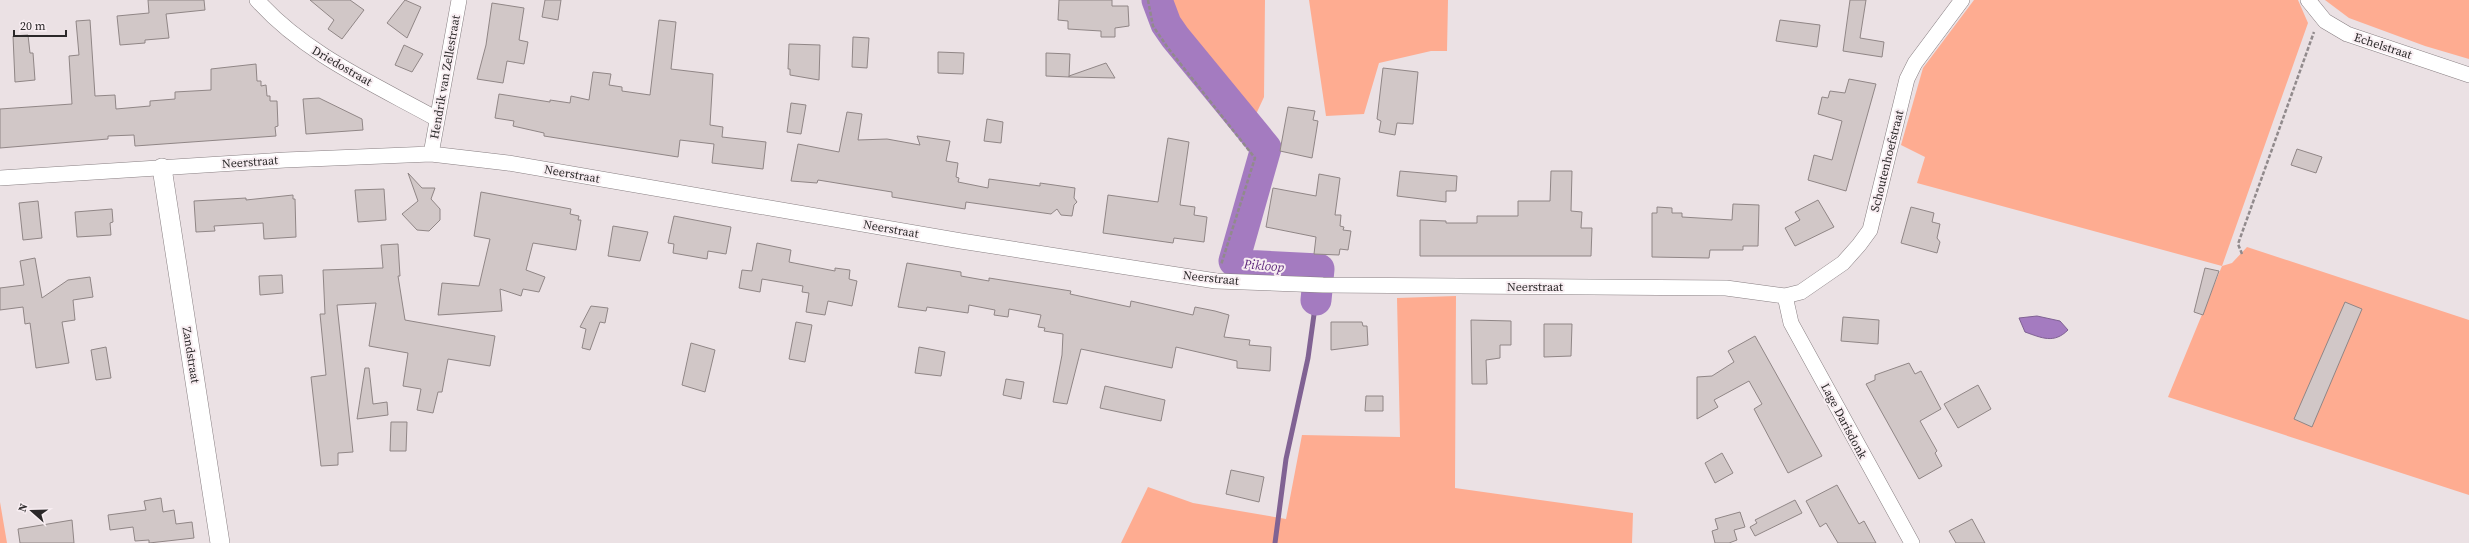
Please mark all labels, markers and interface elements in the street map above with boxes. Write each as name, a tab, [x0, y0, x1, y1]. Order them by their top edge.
scale bar	[14, 12, 66, 38]
street label: Hendrik van Zellestraat	[426, 14, 464, 140]
text: 20 m	[20, 18, 46, 34]
street label: Echelstraat	[2352, 29, 2414, 63]
street label: Driedostraat	[309, 42, 375, 90]
street label: Schoutenhoefstraat	[1867, 108, 1907, 213]
street label: Neerstraat	[221, 152, 279, 172]
street label: Neerstraat	[543, 161, 601, 187]
street label: Neerstraat	[862, 216, 920, 242]
water label: Pikloop	[1242, 255, 1285, 276]
street label: Neerstraat	[1182, 267, 1240, 289]
street label: Neerstraat	[1507, 279, 1563, 295]
street label: Zandstraat	[179, 326, 203, 384]
street label: Lage Darisdonk	[1817, 380, 1871, 462]
north arrow	[12, 491, 52, 531]
text: N	[15, 501, 31, 514]

